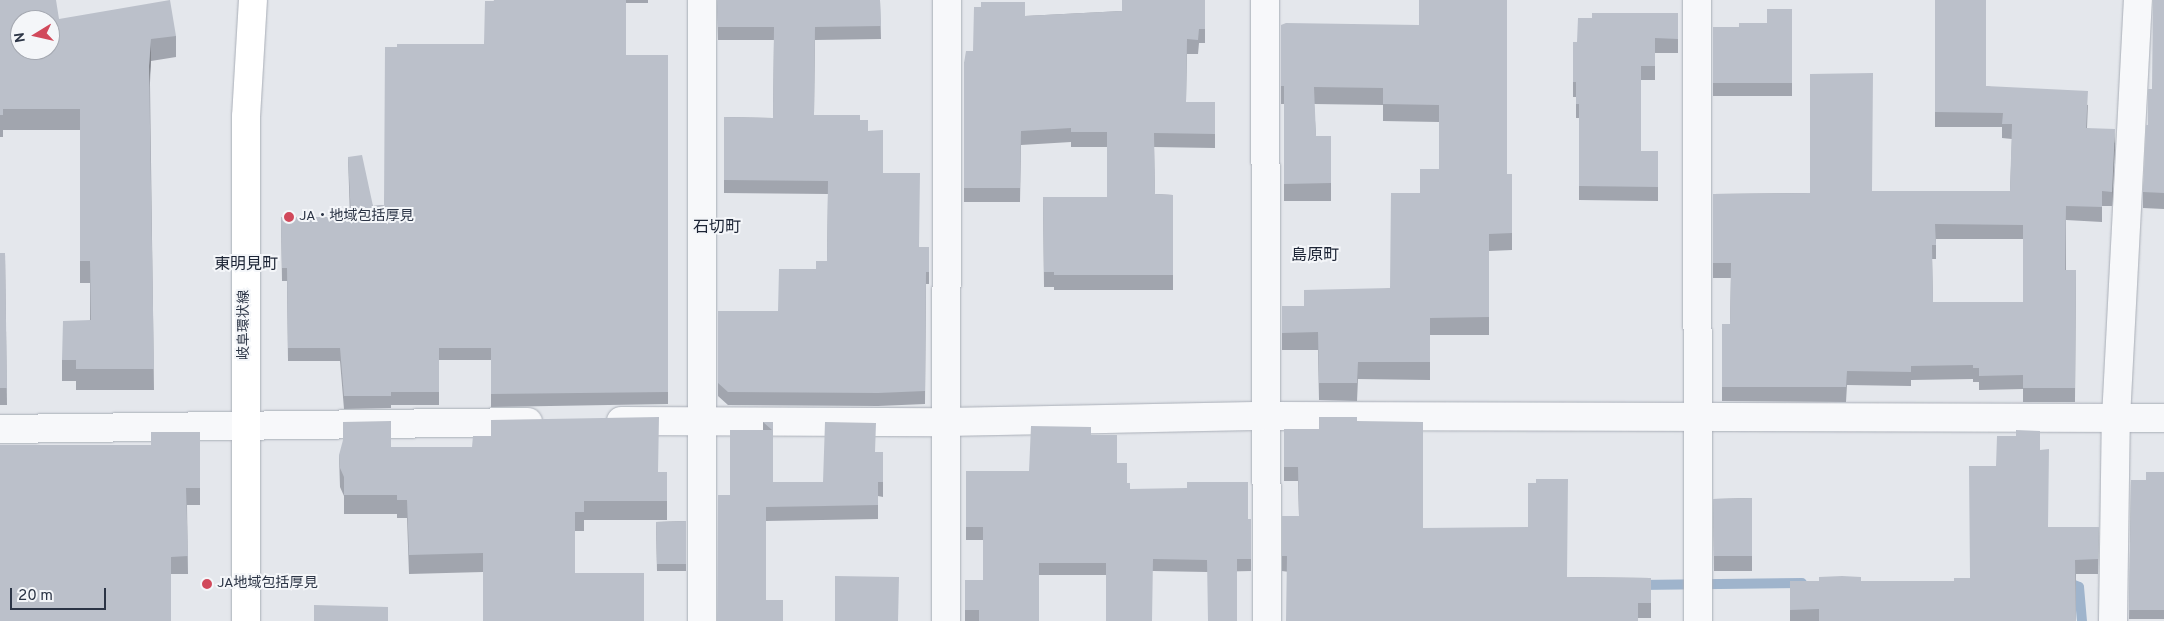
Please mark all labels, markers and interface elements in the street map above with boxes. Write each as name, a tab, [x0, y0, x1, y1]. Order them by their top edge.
north arrow	[10, 10, 60, 60]
text: N	[11, 31, 30, 44]
place label: JA・地域包括厚見	[299, 209, 414, 225]
marker: JA・地域包括厚見	[283, 211, 295, 223]
district label: 石切町	[693, 218, 741, 238]
district label: 島原町	[1291, 246, 1339, 266]
district label: 東明見町	[214, 255, 278, 275]
street label: 岐阜環状線	[237, 290, 253, 360]
place label: JA地域包括厚見	[217, 576, 318, 592]
scale bar	[12, 578, 109, 610]
marker: JA地域包括厚見	[201, 578, 213, 590]
text: 20 m	[18, 587, 53, 606]

